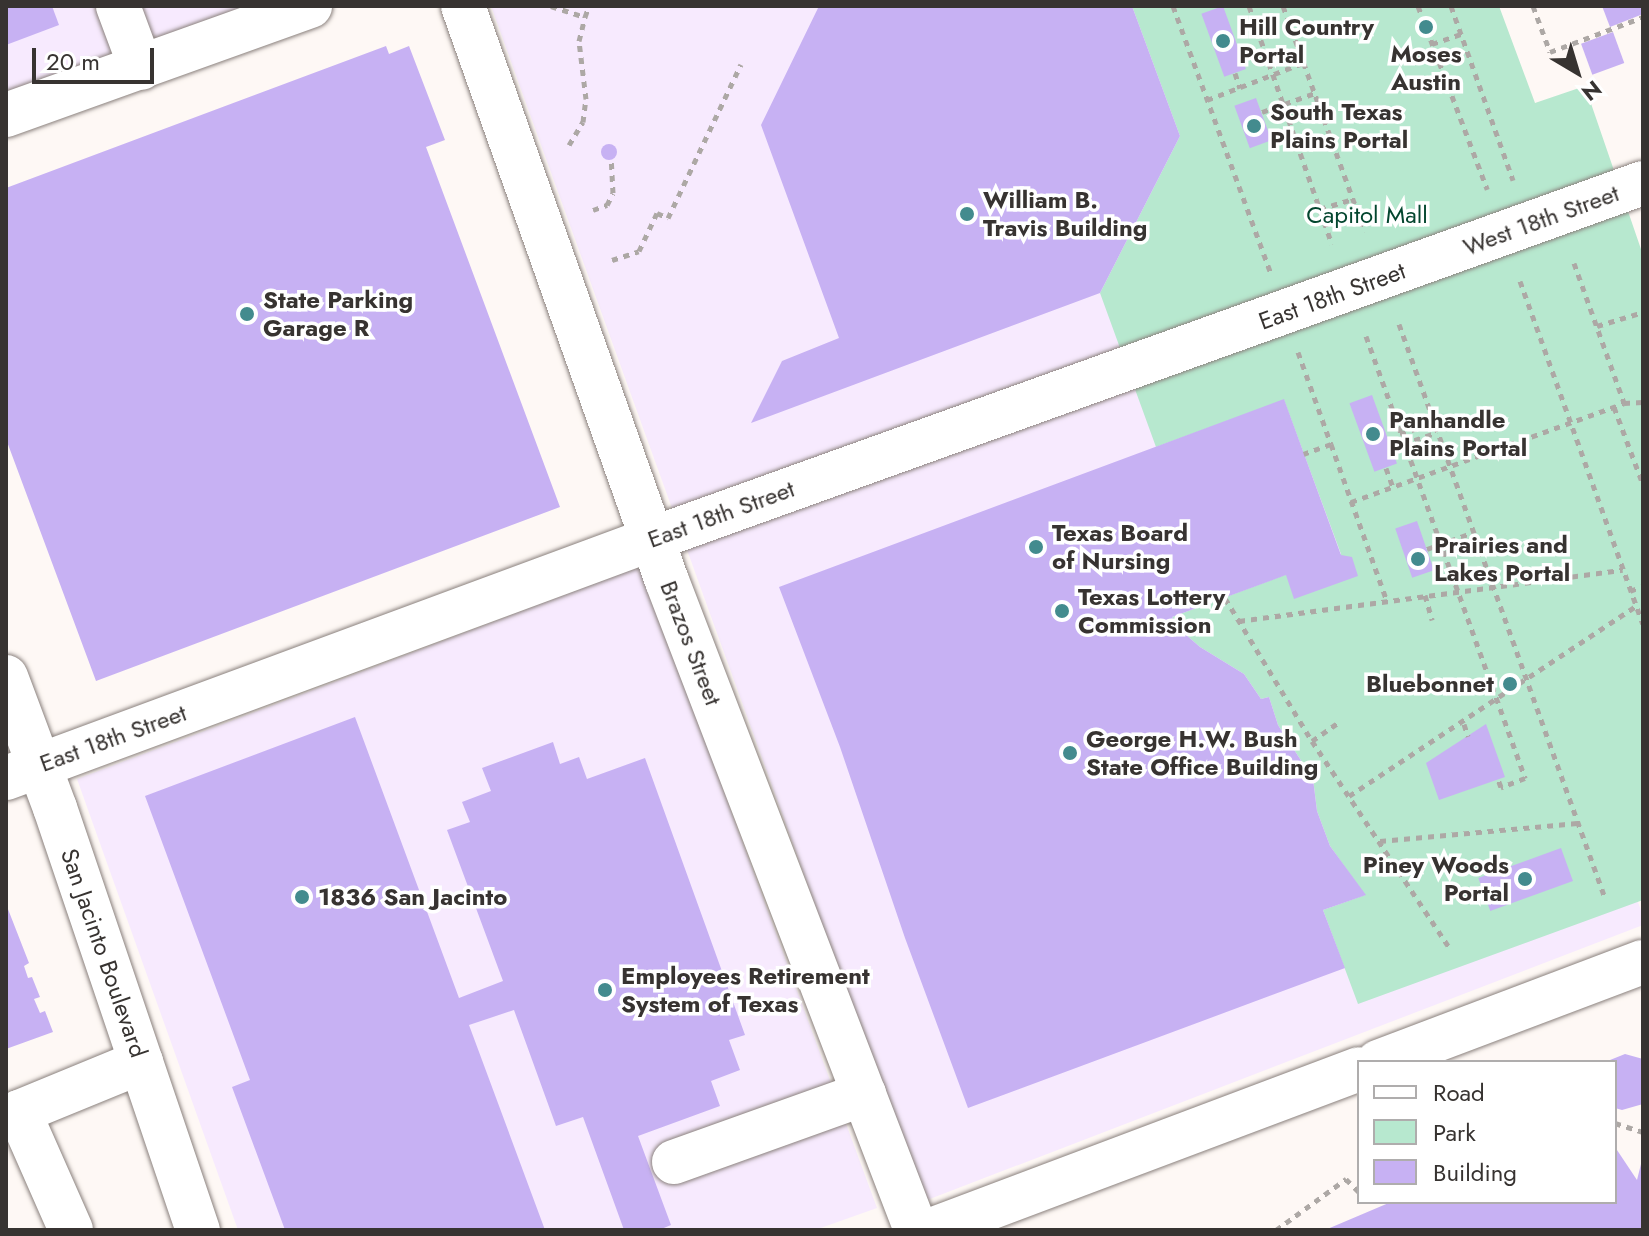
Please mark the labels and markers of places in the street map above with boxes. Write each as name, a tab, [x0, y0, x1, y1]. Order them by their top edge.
place label: Hill Country Portal	[1239, 13, 1374, 69]
marker: Moses Austin	[1417, 18, 1435, 36]
marker: Hill Country Portal	[1214, 32, 1232, 50]
place label: Moses Austin	[1390, 40, 1462, 96]
place label: South Texas Plains Portal	[1270, 98, 1408, 154]
marker: South Texas Plains Portal	[1245, 117, 1263, 135]
place label: William B. Travis Building	[983, 186, 1147, 242]
marker: William B. Travis Building	[958, 205, 976, 223]
place label: State Parking Garage R	[263, 286, 413, 342]
marker: State Parking Garage R	[238, 305, 256, 323]
place label: Panhandle Plains Portal	[1389, 406, 1527, 462]
marker: Panhandle Plains Portal	[1364, 425, 1382, 443]
place label: Texas Board of Nursing	[1052, 519, 1188, 575]
place label: Prairies and Lakes Portal	[1434, 531, 1570, 587]
marker: Texas Board of Nursing	[1027, 538, 1045, 556]
marker: Prairies and Lakes Portal	[1409, 550, 1427, 568]
place label: Texas Lottery Commission	[1078, 583, 1225, 639]
marker: Texas Lottery Commission	[1053, 602, 1071, 620]
place label: Bluebonnet	[1366, 670, 1494, 698]
marker: Bluebonnet	[1501, 675, 1519, 693]
place label: George H.W. Bush State Office Building	[1086, 725, 1319, 781]
marker: George H.W. Bush State Office Building	[1061, 744, 1079, 762]
place label: Piney Woods Portal	[1363, 851, 1509, 907]
marker: Piney Woods Portal	[1516, 870, 1534, 888]
place label: 1836 San Jacinto	[318, 883, 507, 911]
marker: 1836 San Jacinto	[293, 888, 311, 906]
place label: Employees Retirement System of Texas	[621, 962, 870, 1018]
marker: Employees Retirement System of Texas	[596, 981, 614, 999]

